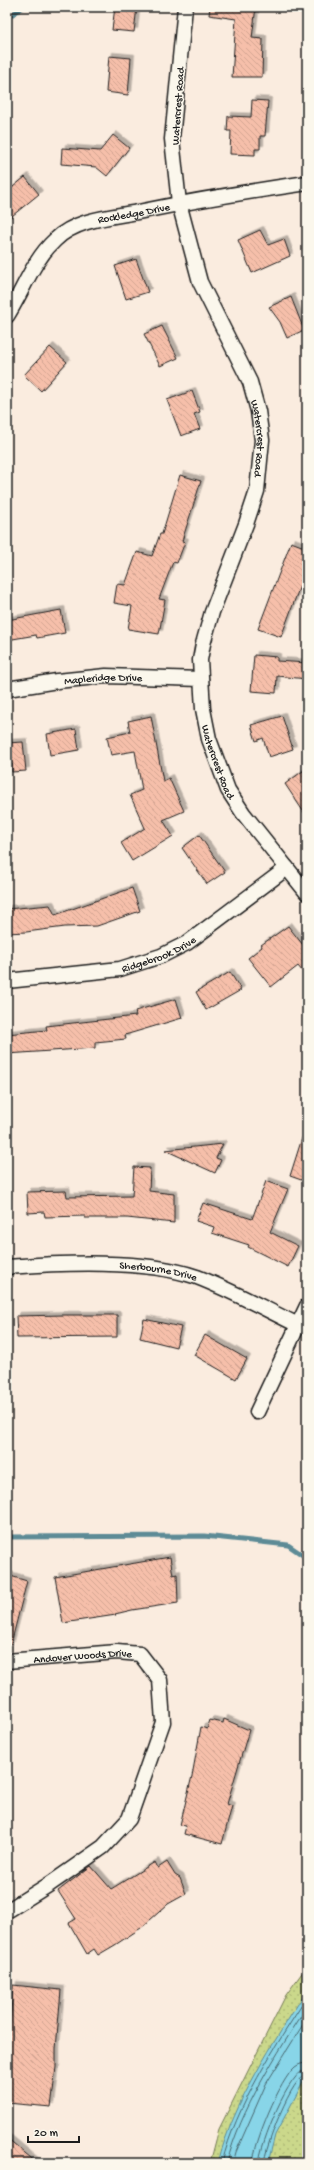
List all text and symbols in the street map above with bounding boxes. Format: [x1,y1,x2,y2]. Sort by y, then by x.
street label: Watercrest Road [170,65,188,145]
street label: Rockledge Drive [97,202,171,227]
street label: Watercrest Road [247,399,266,479]
street label: Mapleridge Drive [64,672,143,688]
street label: Watercrest Road [198,724,237,803]
street label: Ridgebrook Drive [120,934,199,976]
street label: Sherbourne Drive [119,1260,199,1285]
street label: Andover Woods Drive [33,1648,133,1667]
scale bar [28,2118,79,2144]
text: 20 m [34,2127,59,2141]

